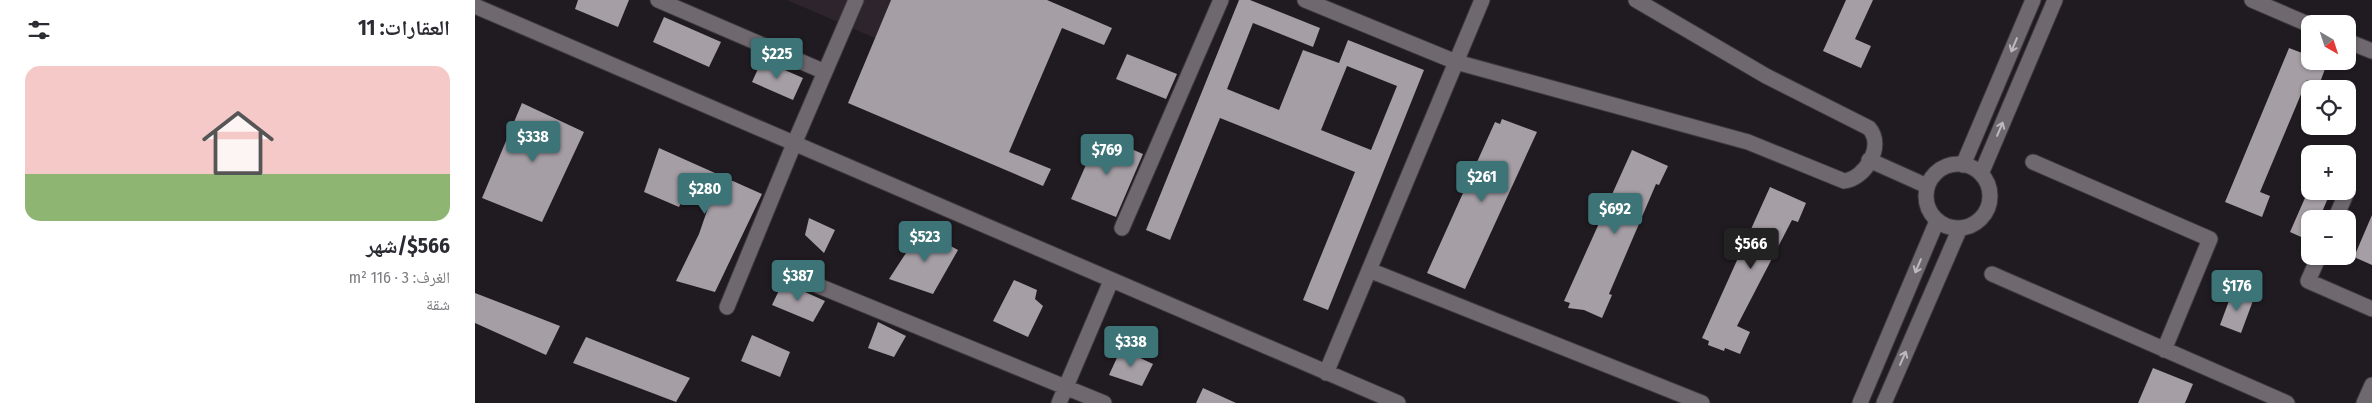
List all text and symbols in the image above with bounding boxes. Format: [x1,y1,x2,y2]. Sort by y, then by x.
text: العقارات: 11 [358,15,450,41]
north arrow [2301,15,2356,70]
map controls [2301,15,2356,265]
icon: filters [25,16,53,44]
one-way arrow [2009,37,2019,52]
pin: $225 [747,38,807,80]
text: $225 [762,44,792,63]
button: locate [2301,80,2356,135]
icon: home [193,98,283,188]
pin: $338 [503,120,563,163]
one-way arrow [1995,122,2005,137]
text: $338 [517,127,549,146]
pin: $769 [1077,134,1137,176]
text: $769 [1092,140,1122,159]
button: + [2301,145,2356,200]
pin: $261 [1452,160,1512,203]
text: $261 [1467,167,1497,186]
pin: $280 [675,172,735,215]
text: $280 [689,179,721,198]
pin: $692 [1585,192,1645,235]
text: $692 [1599,199,1631,218]
button: − [2301,210,2356,265]
pin: $523 [895,220,955,263]
text: $523 [910,227,940,246]
pin: $566 [1721,228,1781,270]
text: $566/شهر [366,233,450,259]
text: $566 [1735,234,1767,253]
one-way arrow [1913,258,1923,273]
pin: $387 [768,260,828,302]
text: $387 [783,266,813,285]
text: الغرف: 3 · 116 m² [349,268,450,287]
pin: $176 [2207,270,2267,312]
text: $176 [2222,276,2252,295]
text: شقة [426,295,450,314]
pin: $338 [1101,326,1161,368]
text: $338 [1115,332,1147,351]
one-way arrow [1899,351,1909,366]

